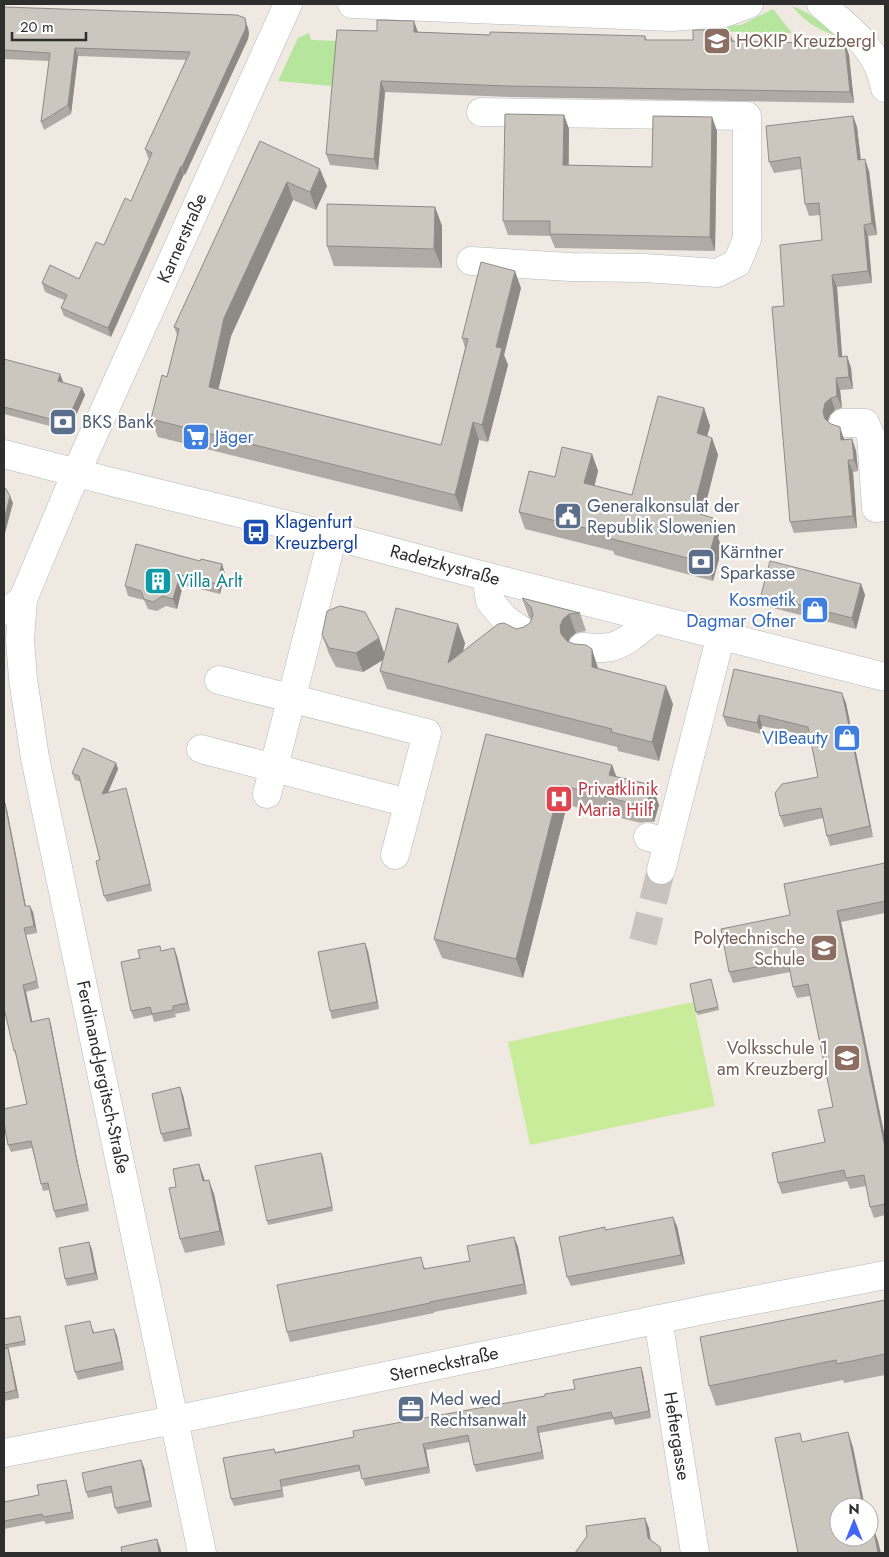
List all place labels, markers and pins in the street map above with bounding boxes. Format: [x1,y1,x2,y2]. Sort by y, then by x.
school or university icon: HOKIP Kreuzbergl [702,26,732,56]
place label: HOKIP Kreuzbergl [736,28,876,54]
bank icon: BKS Bank [48,407,78,437]
place label: BKS Bank [82,409,154,435]
supermarket icon: Jäger [181,422,211,452]
place label: Jäger [213,424,255,450]
place label: Generalkonsulat der Republik Slowenien [587,493,741,540]
public building icon: Generalkonsulat der Republik Slowenien [553,501,583,531]
place label: Klagenfurt Kreuzbergl [275,509,358,556]
bus stop icon: Klagenfurt Kreuzbergl [241,517,271,547]
place label: Kärntner Sparkasse [720,539,795,586]
bank icon: Kärntner Sparkasse [686,547,716,577]
building icon: Villa Arlt [143,566,173,596]
place label: Villa Arlt [177,568,243,594]
place label: Kosmetik Dagmar Ofner [686,587,797,634]
shop icon: Kosmetik Dagmar Ofner [800,595,830,625]
shop icon: VIBeauty [832,723,862,753]
place label: VIBeauty [762,725,828,751]
place label: Privatklinik Maria Hilf [578,776,658,823]
hospital icon: Privatklinik Maria Hilf [544,784,574,814]
place label: Polytechnische Schule [693,925,805,972]
school or university icon: Polytechnische Schule [809,933,839,963]
place label: Volksschule 1 am Kreuzbergl [717,1035,828,1082]
school or university icon: Volksschule 1 am Kreuzbergl [832,1043,862,1073]
place label: Med wed Rechtsanwalt [430,1386,527,1433]
office icon: Med wed Rechtsanwalt [396,1394,426,1424]

